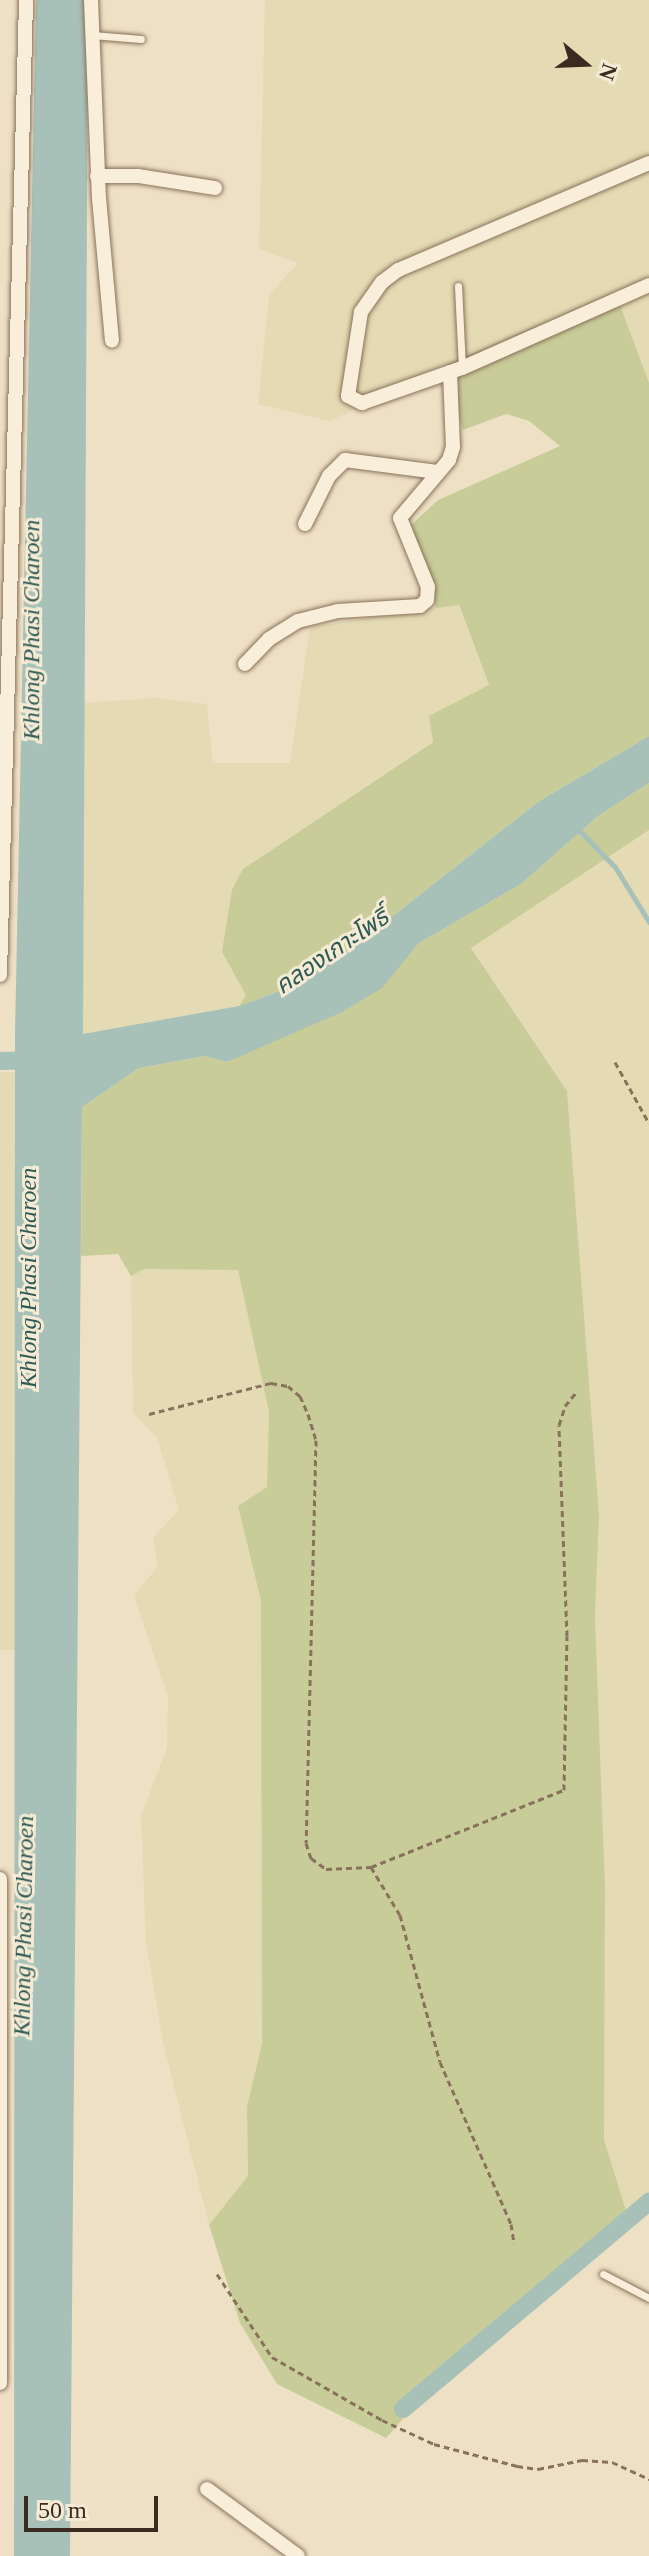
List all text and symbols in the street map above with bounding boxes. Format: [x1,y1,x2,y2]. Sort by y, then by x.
north arrow [545,24,625,104]
text: N [594,60,623,84]
water label: Khlong Phasi Charoen [18,520,46,740]
water label: คลองเกาะโพธิ์ [270,903,394,1001]
water label: Khlong Phasi Charoen [15,1168,43,1388]
water label: Khlong Phasi Charoen [8,1816,40,2036]
scale bar [28,2480,162,2530]
text: 50 m [38,2497,87,2523]

